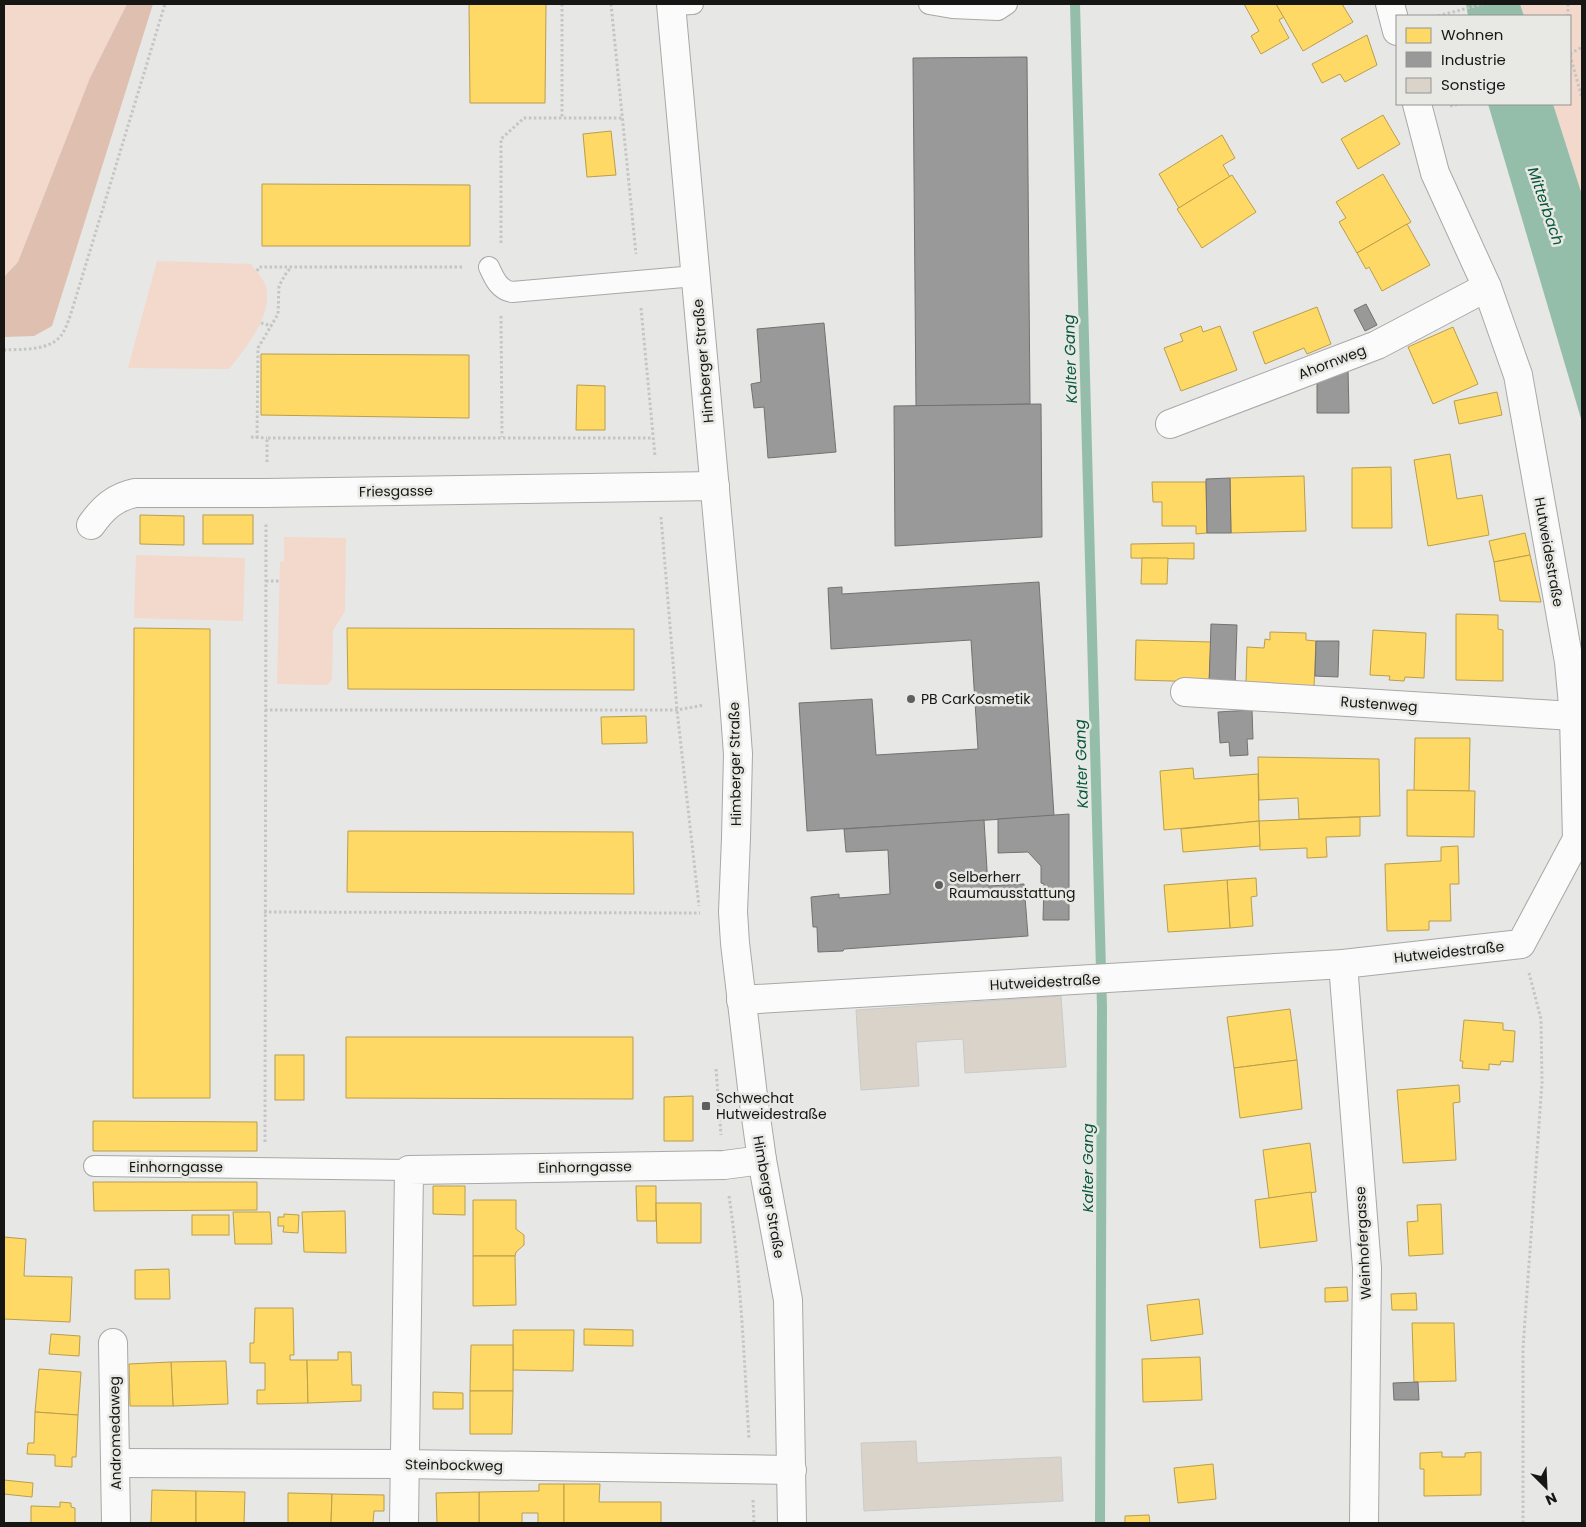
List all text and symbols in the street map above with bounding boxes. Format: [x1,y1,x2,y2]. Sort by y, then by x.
legend [1396,15,1571,105]
text: Wohnen [1441,24,1503,45]
text: Industrie [1441,49,1506,70]
text: Sonstige [1441,74,1505,95]
water label: Mitterbach [1523,164,1569,248]
street label: Himberger Straße [688,298,718,424]
water label: Kalter Gang [1058,314,1082,404]
street label: Ahornweg [1295,340,1369,384]
street label: Friesgasse [359,480,433,502]
street label: Hutweidestraße [1530,496,1569,609]
place label: PB CarKosmetik [921,689,1031,709]
street label: Rustenweg [1340,691,1418,717]
marker: PB CarKosmetik [905,693,917,705]
street label: Himberger Straße [724,701,746,826]
water label: Kalter Gang [1069,719,1093,809]
place label: Selberherr Raumausstattung [949,867,1076,903]
marker: Selberherr Raumausstattung [933,879,945,891]
street label: Hutweidestraße [1393,936,1505,968]
street label: Hutweidestraße [989,969,1101,995]
place label: Schwechat Hutweidestraße [716,1088,827,1124]
marker: Schwechat Hutweidestraße [700,1100,712,1112]
water label: Kalter Gang [1077,1123,1098,1213]
street label: Himberger Straße [748,1134,790,1260]
street label: Einhorngasse [538,1156,632,1178]
street label: Einhorngasse [129,1157,223,1177]
street label: Weinhofergasse [1350,1186,1376,1300]
street label: Andromedaweg [104,1376,126,1490]
street label: Steinbockweg [405,1454,503,1476]
north arrow [1521,1462,1571,1512]
text: N [1542,1488,1560,1510]

